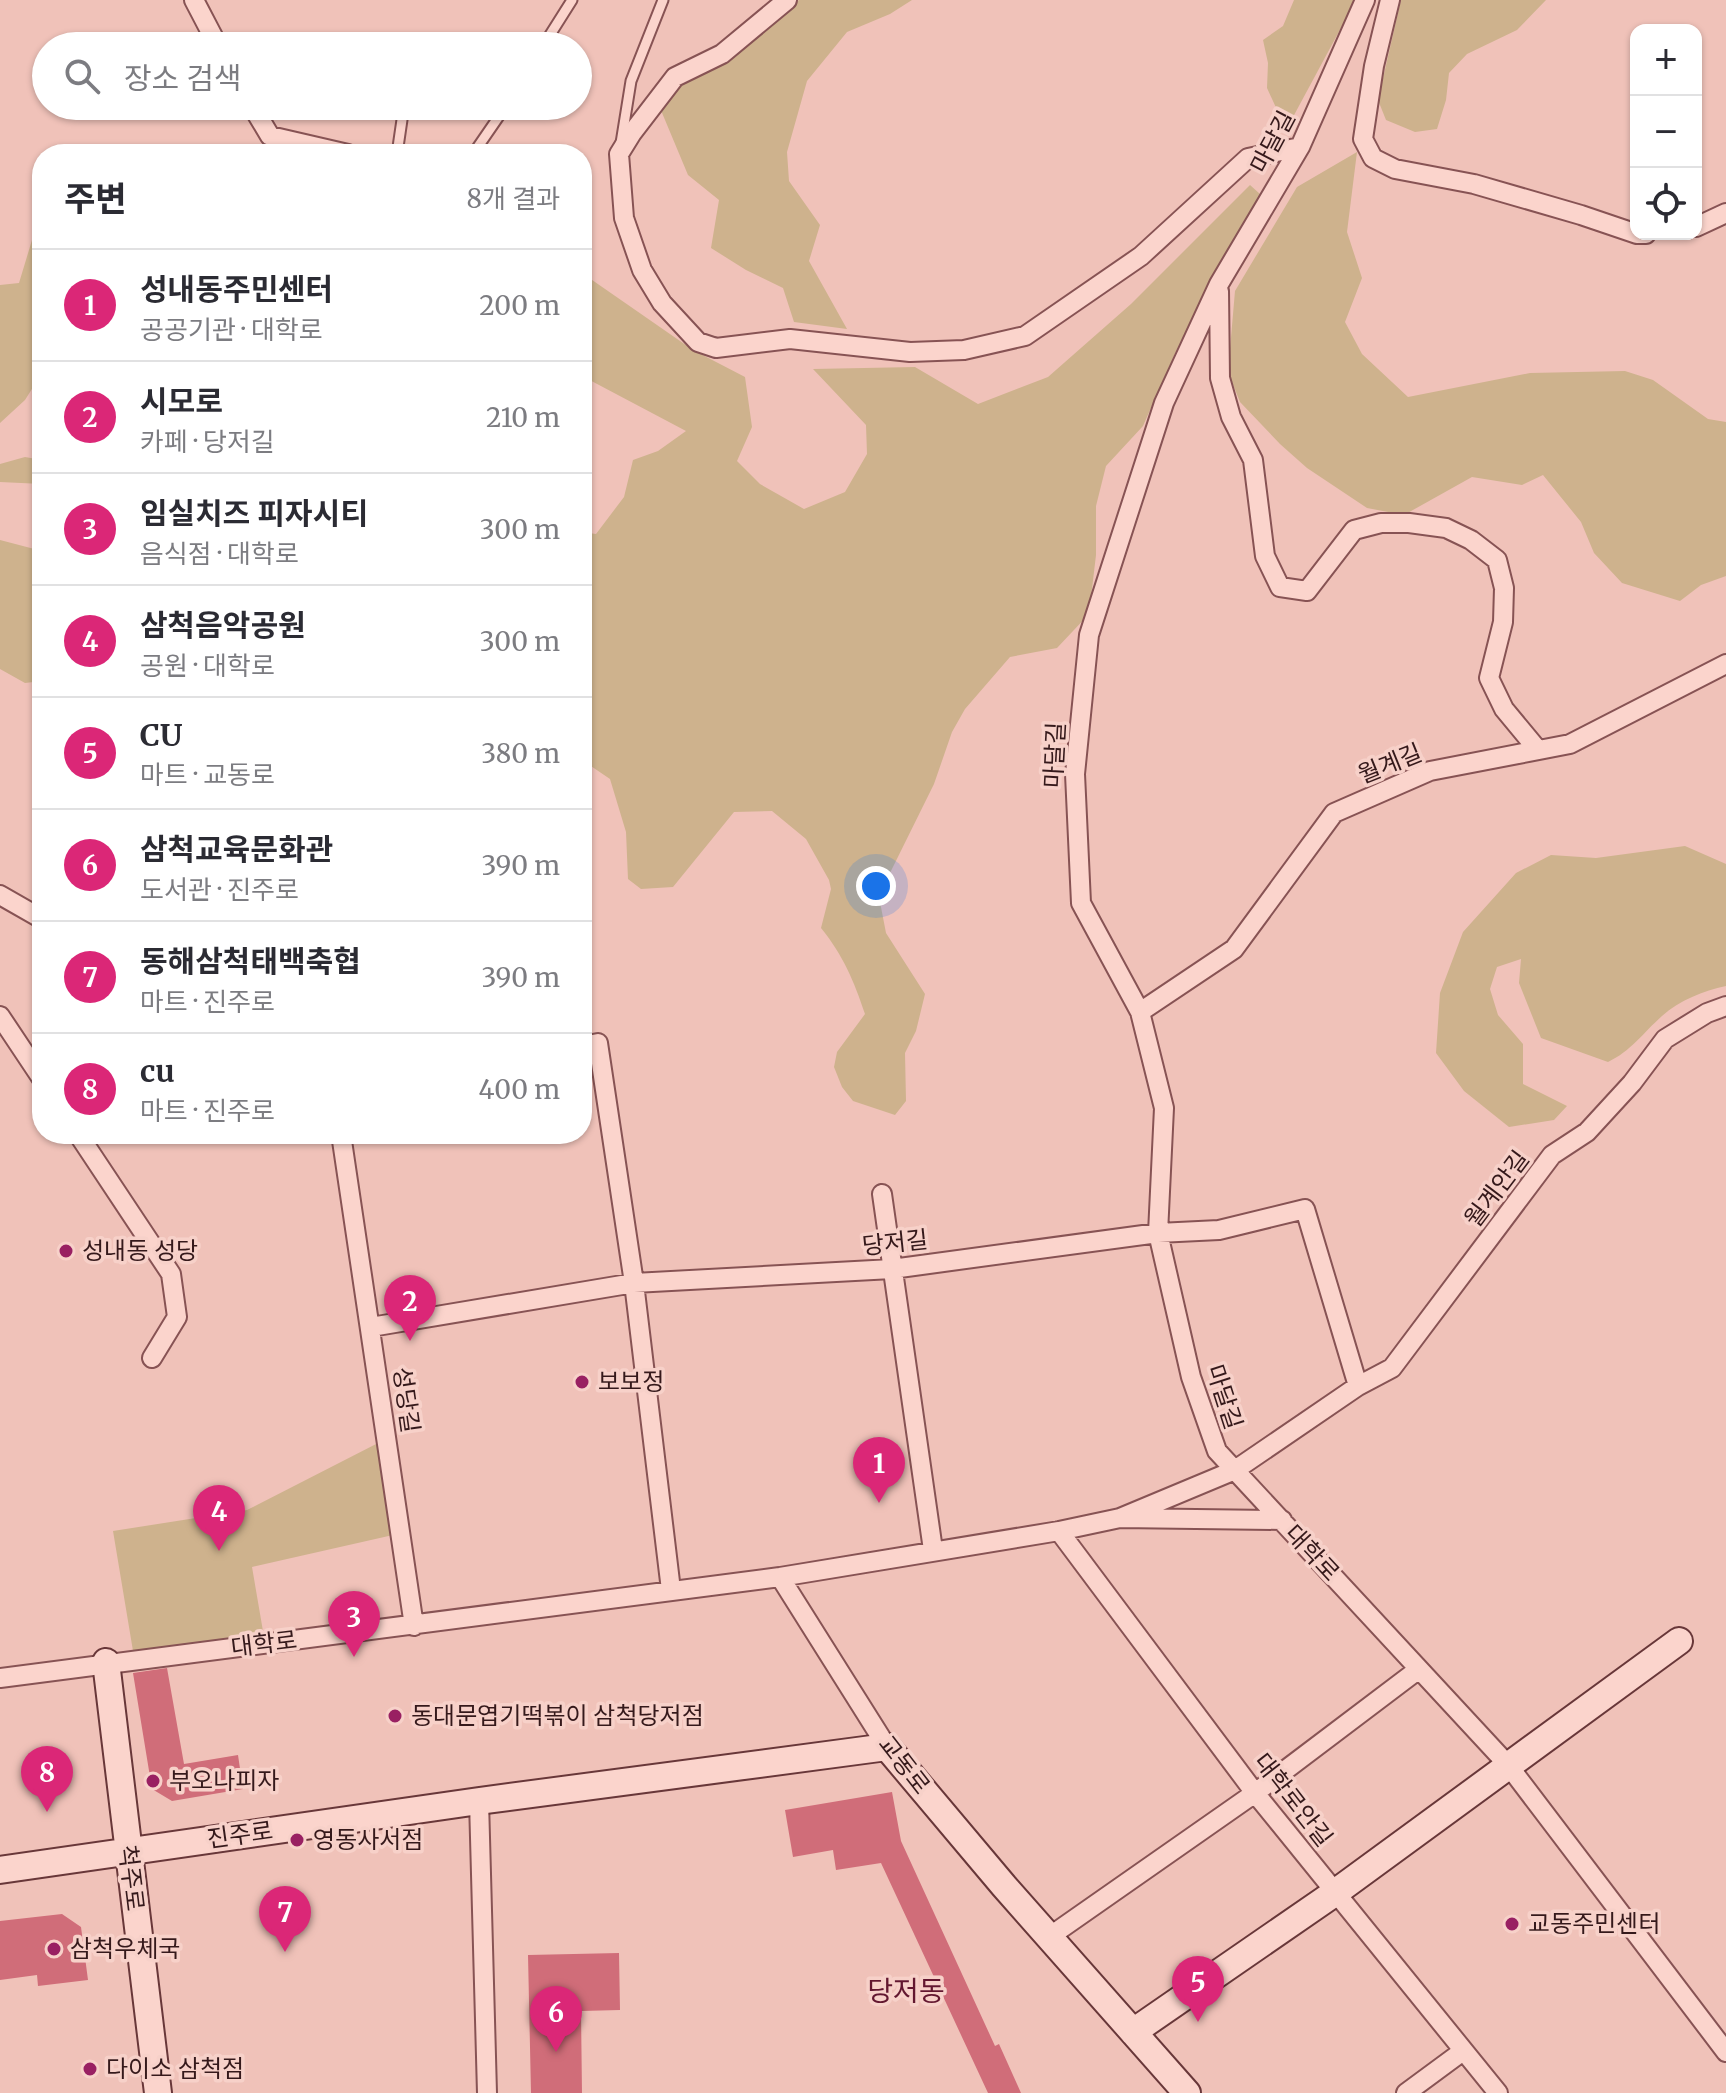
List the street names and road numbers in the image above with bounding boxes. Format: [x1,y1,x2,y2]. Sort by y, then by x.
street label: 마달길 [1243,105,1302,178]
street label: 마달길 [1037,721,1072,789]
street label: 월계길 [1353,737,1426,790]
street label: 월계안길 [1458,1144,1536,1233]
street label: 당저길 [860,1224,930,1261]
street label: 마달길 [1199,1361,1249,1433]
street label: 성당길 [387,1365,426,1435]
street label: 대학로 [1278,1518,1346,1587]
street label: 대학로 [229,1624,299,1663]
street label: 교동로 [872,1729,937,1800]
street label: 대학로안길 [1247,1747,1340,1853]
street label: 진주로 [205,1815,275,1854]
street label: 척주로 [112,1843,151,1913]

